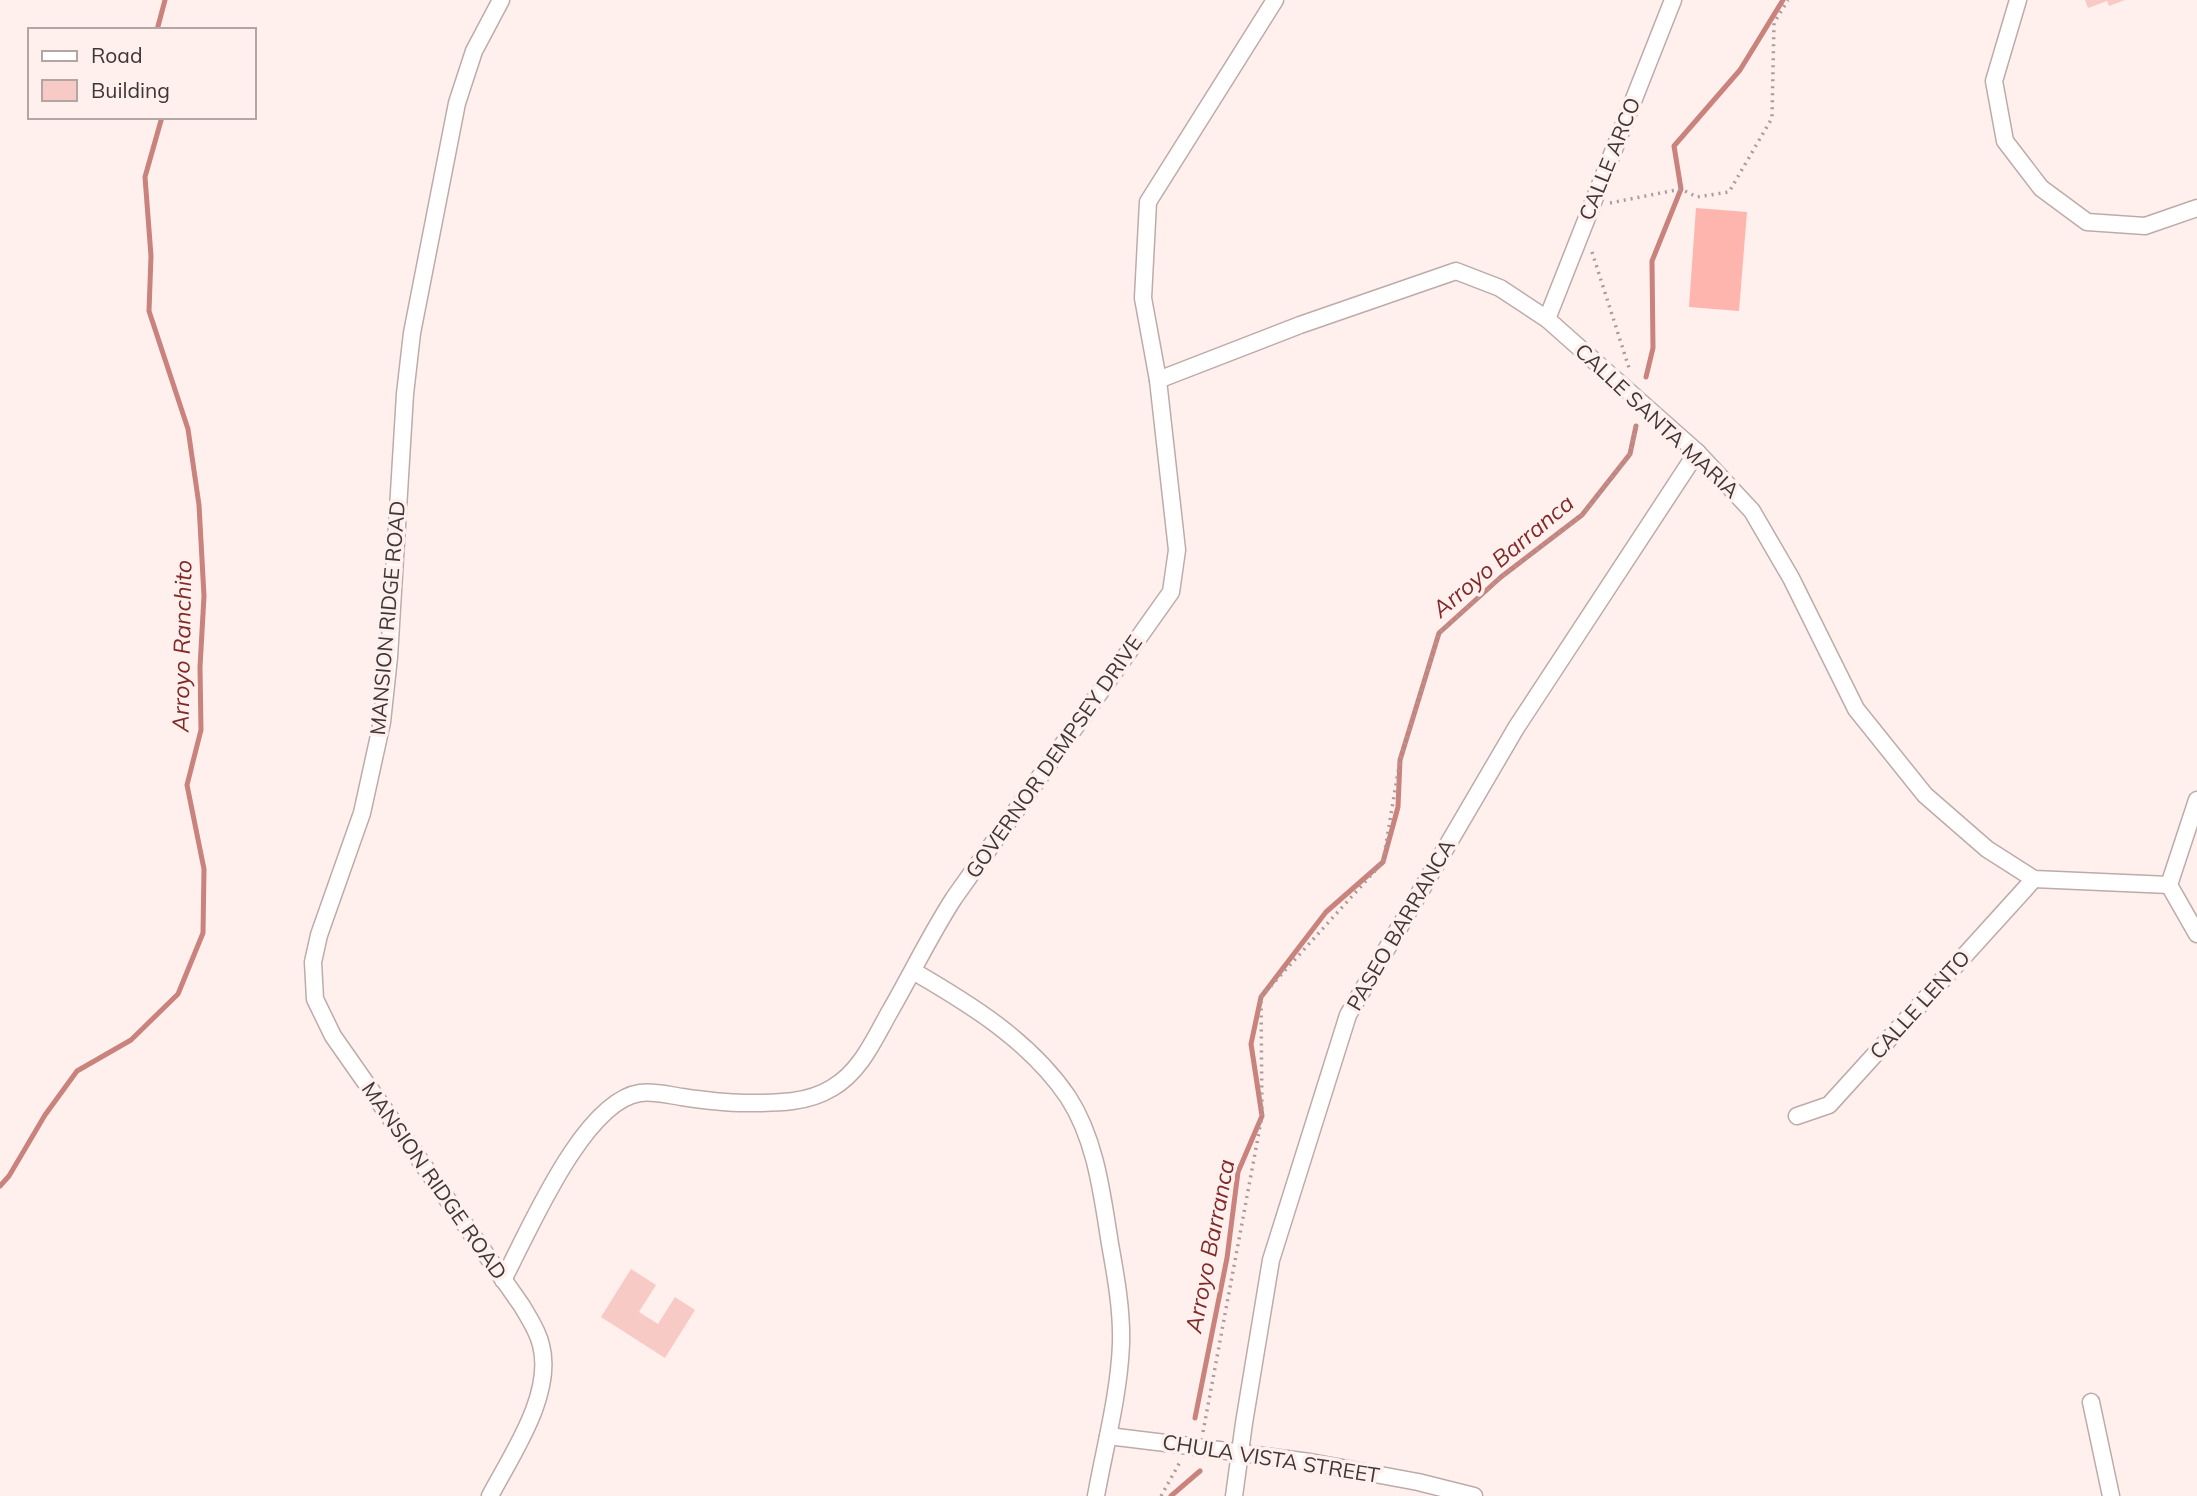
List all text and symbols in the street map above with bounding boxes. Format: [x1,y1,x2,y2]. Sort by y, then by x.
legend [28,28,256,119]
text: Road [91,42,142,68]
text: Building [91,77,170,103]
street label: CALLE ARCO [1573,93,1646,224]
street label: CALLE SANTA MARIA [1570,337,1746,504]
water label: Arroyo Barranca [1425,488,1580,624]
street label: MANSION RIDGE ROAD [364,500,410,736]
water label: Arroyo Ranchito [165,560,198,733]
street label: GOVERNOR DEMPSEY DRIVE [959,630,1147,883]
street label: PASEO BARRANCA [1341,834,1460,1015]
street label: CALLE LENTO [1864,945,1975,1064]
street label: MANSION RIDGE ROAD [357,1077,513,1284]
water label: Arroyo Barranca [1178,1157,1241,1336]
street label: CHULA VISTA STREET [1161,1428,1382,1488]

